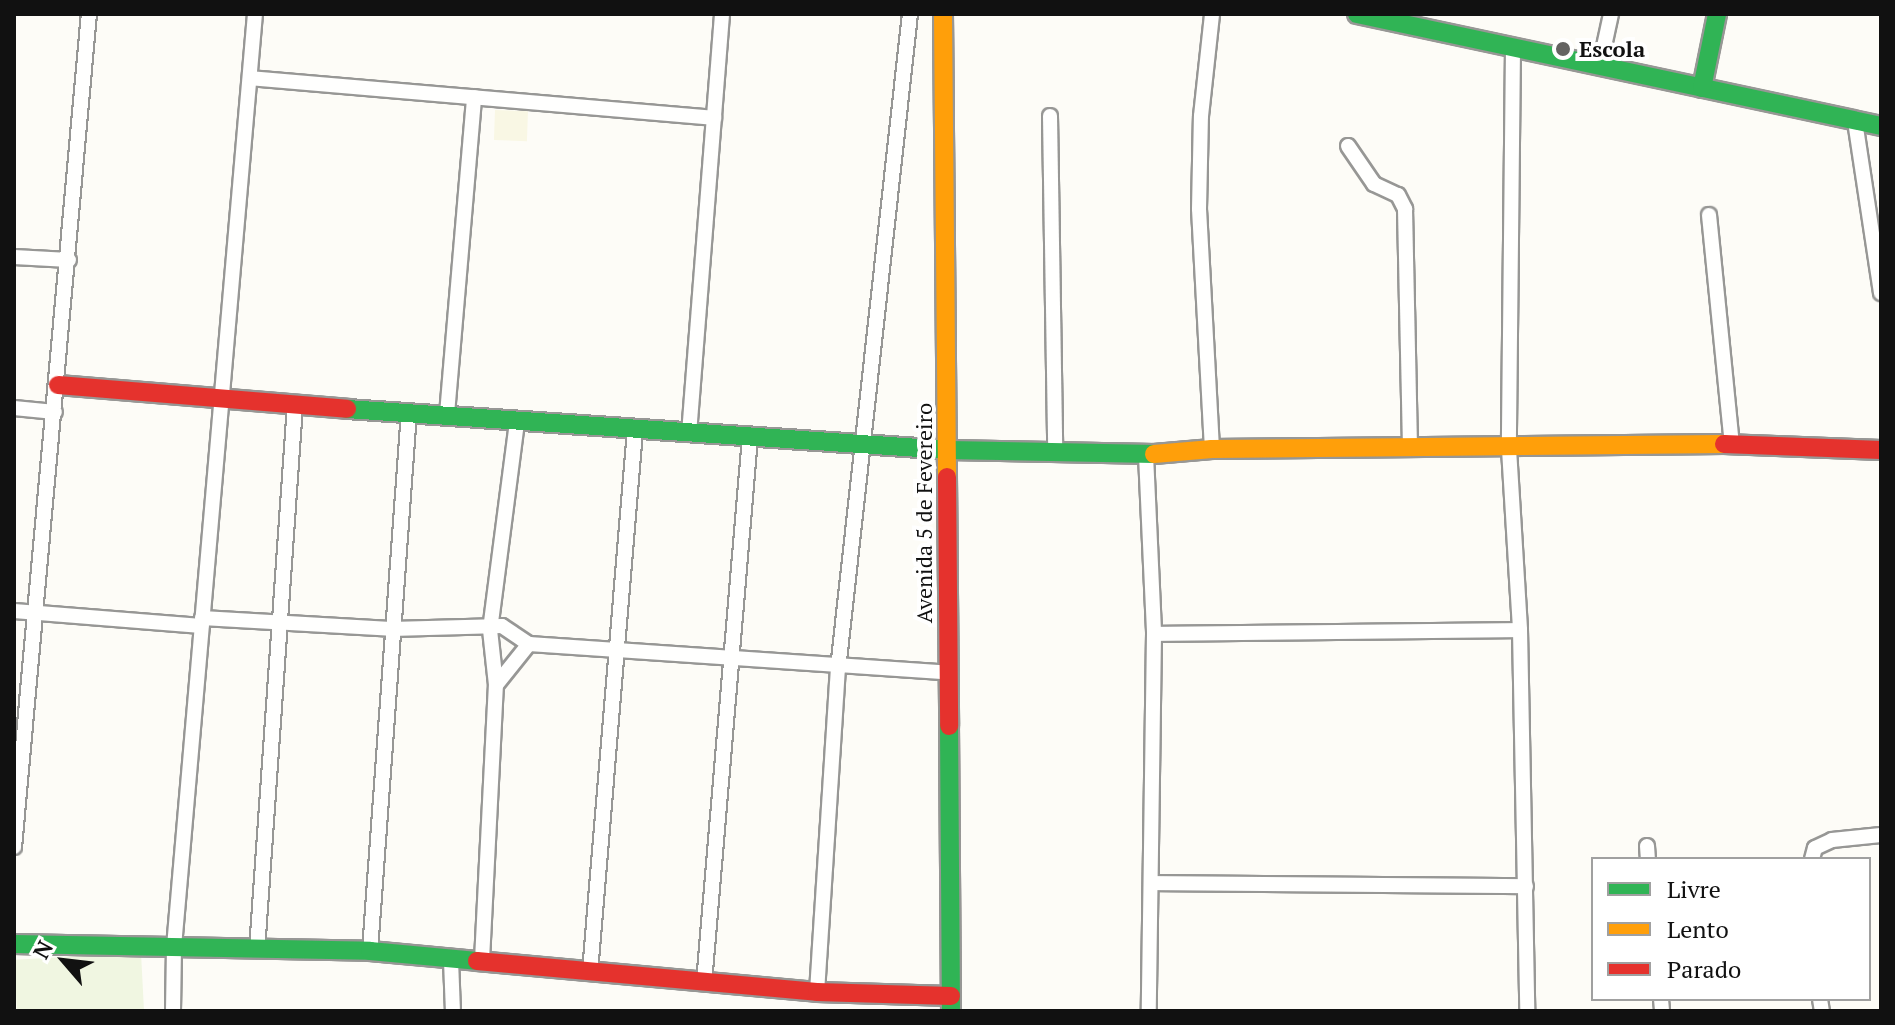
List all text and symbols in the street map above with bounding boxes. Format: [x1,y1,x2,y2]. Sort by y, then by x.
place label: Escola [1579,36,1645,62]
marker: Escola [1554,40,1572,58]
street label: Avenida 5 de Fevereiro [911,403,937,623]
legend [1591,857,1871,1001]
text: Livre [1667,873,1721,905]
text: Lento [1667,913,1729,945]
north arrow [24,921,104,1001]
text: N [26,935,59,964]
text: Parado [1667,953,1741,985]

